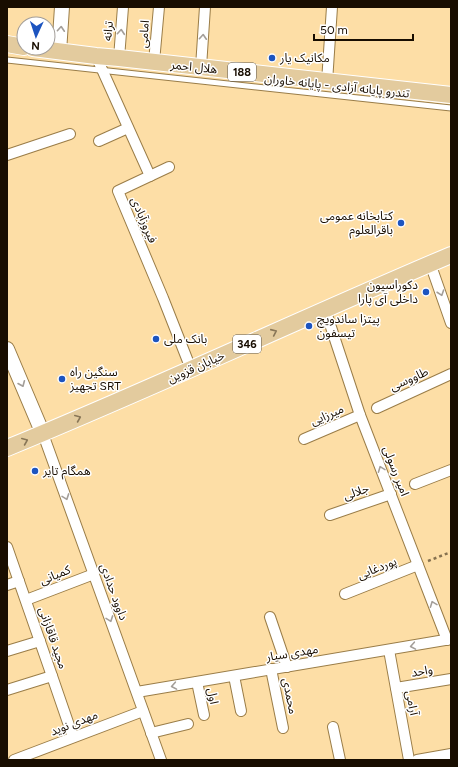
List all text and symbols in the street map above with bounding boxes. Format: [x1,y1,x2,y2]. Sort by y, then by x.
north arrow [16,16,56,56]
scale bar [314,16,413,42]
street label: ترانه [100,20,116,42]
street label: امامی [136,20,152,48]
text: 50 m [320,23,348,37]
one-way arrow [56,26,65,32]
one-way arrow [117,29,126,35]
one-way arrow [199,34,208,40]
text: N [31,39,40,52]
place label: مکانیک یار [279,51,330,65]
marker: مکانیک یار [267,53,277,63]
street label: هلال احمر [169,57,218,76]
road number: 188 [228,63,256,81]
street label: تندرو پایانه آزادی - پایانه خاوران [264,71,411,102]
street label: فیروزآبادی [128,195,160,245]
place label: کتابخانه عمومی باقرالعلوم [320,209,394,239]
marker: کتابخانه عمومی باقرالعلوم [396,218,406,228]
place label: دکوراسیون داخلی آی پارا [358,278,418,307]
marker: دکوراسیون داخلی آی پارا [421,287,431,297]
one-way arrow [436,290,444,297]
place label: پیتزا ساندویچ تیسفون [317,312,380,340]
marker: پیتزا ساندویچ تیسفون [304,321,314,331]
one-way arrow [270,329,278,337]
place label: بانک ملی [164,332,207,346]
marker: بانک ملی [151,334,161,344]
road number: 346 [233,335,261,353]
street label: خیابان قزوین [165,348,227,386]
street label: طاووسی [388,364,430,394]
place label: سنگین راه تجهیز SRT [69,365,121,393]
marker: سنگین راه تجهیز SRT [57,374,67,384]
one-way arrow [17,380,25,388]
street label: میرزایی [308,402,346,428]
one-way arrow [74,415,82,423]
one-way arrow [20,438,28,446]
street label: امیر رسولی [380,444,412,498]
place label: همگام تایر [42,464,91,480]
marker: همگام تایر [30,466,40,476]
one-way arrow [378,466,386,473]
street label: جلالی [341,481,371,503]
one-way arrow [61,493,69,500]
street label: پوردغایی [355,554,399,583]
street label: کمیانی [38,562,73,588]
street label: داوود حدادی [97,562,131,622]
one-way arrow [430,600,438,607]
street label: مجید قاقازانی [36,605,70,671]
one-way arrow [105,615,114,622]
one-way arrow [409,641,416,650]
street label: مهدی سیار [264,642,319,664]
street label: واحد [410,662,434,680]
street label: محمدی [280,677,300,715]
one-way arrow [171,681,177,690]
street label: اول [205,687,221,706]
street label: آرامی [403,689,421,717]
street label: مهدی نوید [48,708,100,738]

